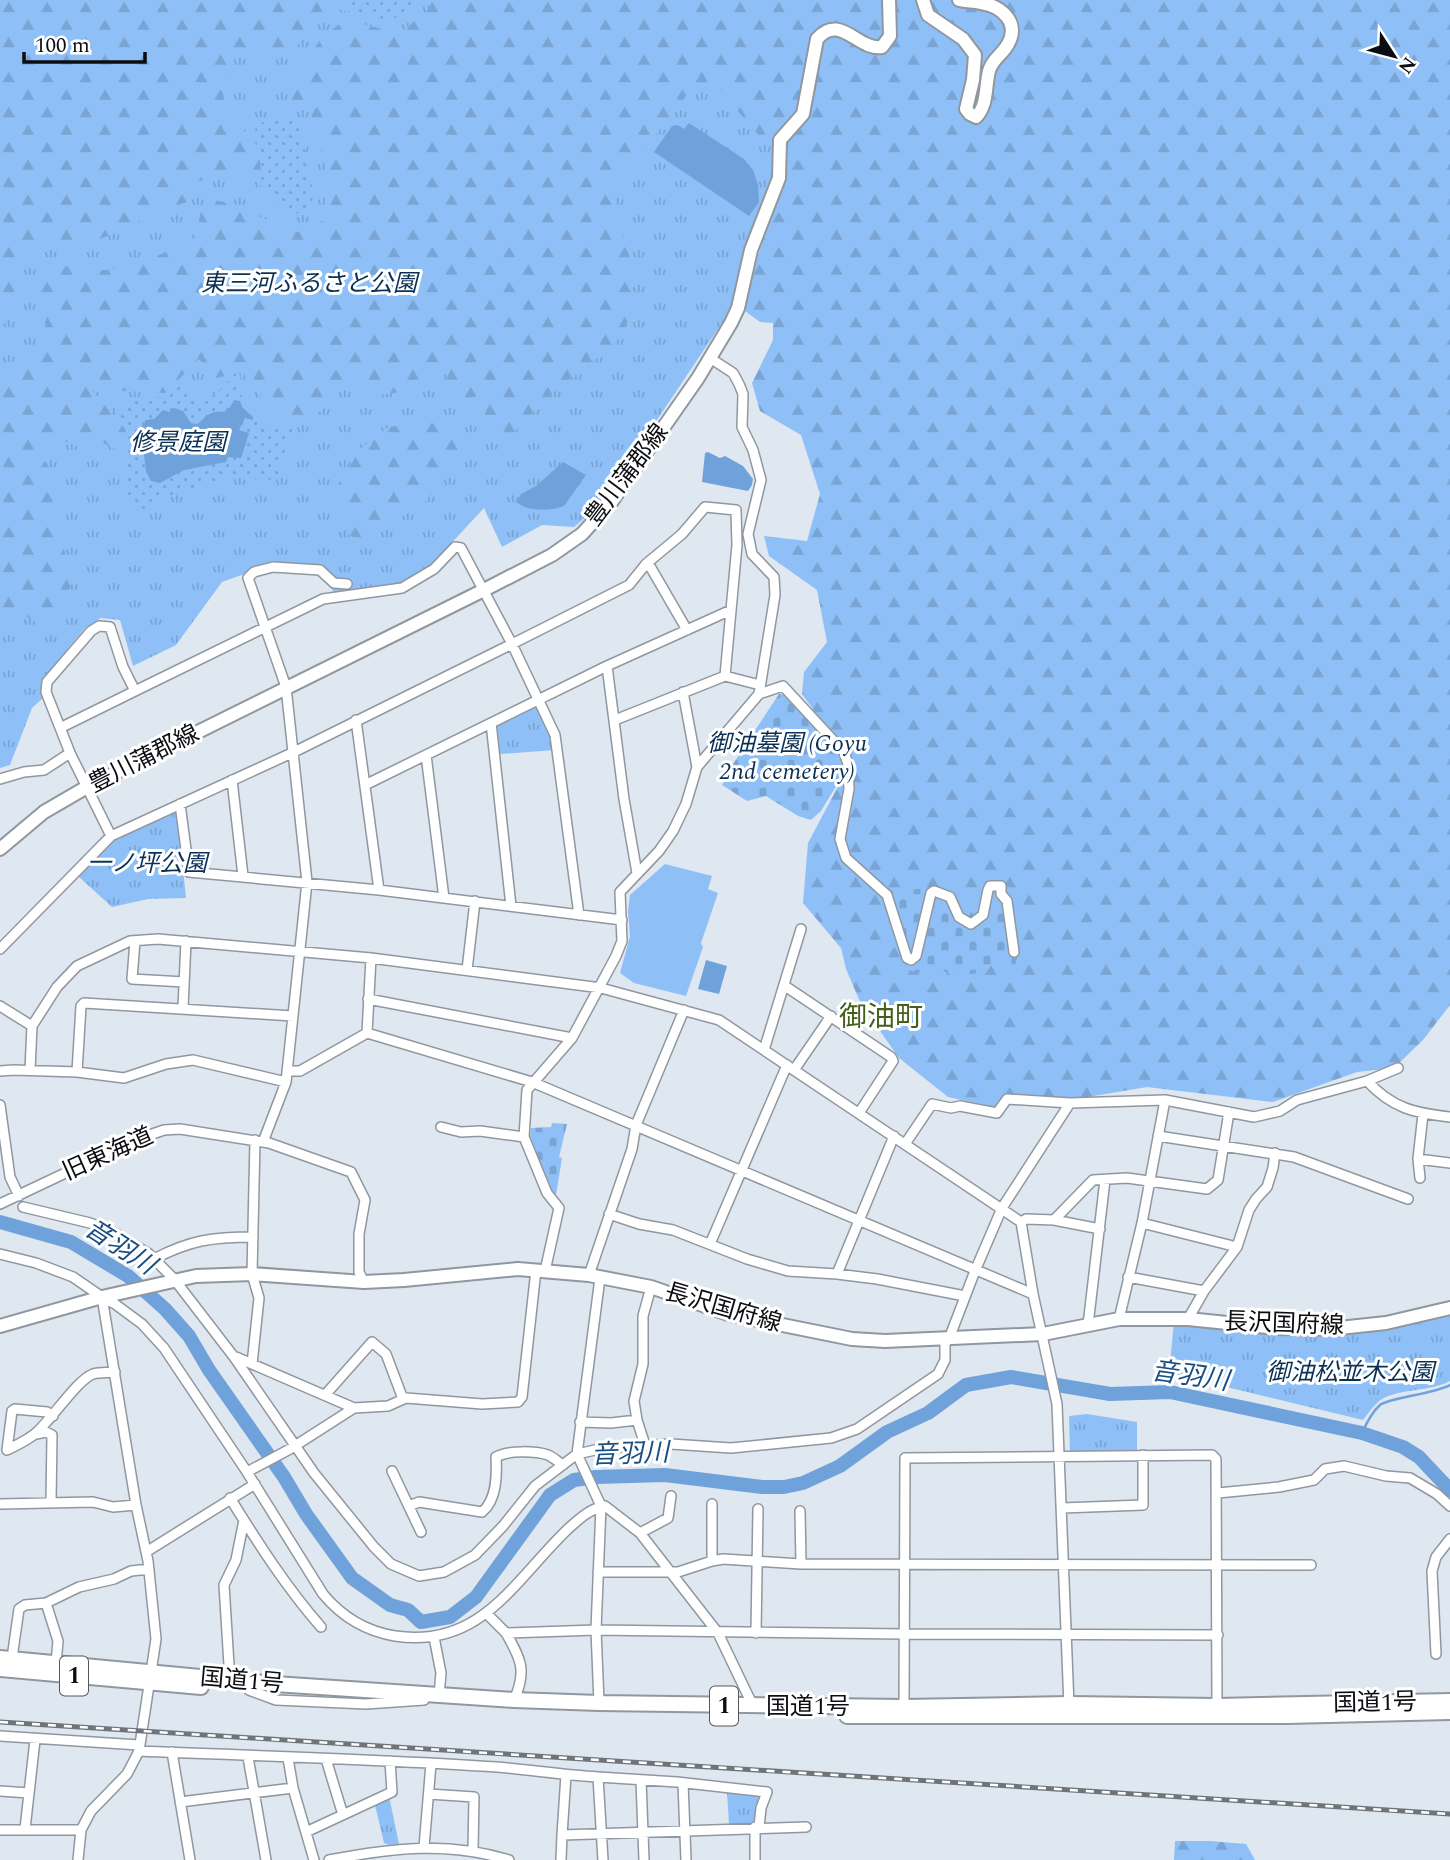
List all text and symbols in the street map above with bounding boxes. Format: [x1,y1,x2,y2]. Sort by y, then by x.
scale bar [24,21,145,65]
north arrow [1359,21,1429,91]
text: 100 m [35,30,90,62]
text: N [1390,50,1423,80]
park label: 東三河ふるさと公園 [201,266,420,302]
street label: 豊川蒲郡線 [577,416,677,534]
park label: 修景庭園 [130,425,229,461]
street label: 豊川蒲郡線 [82,716,206,802]
park label: 御油墓園 (Goyu 2nd cemetery) [707,726,868,790]
park label: 一ノ坪公園 [87,846,210,882]
district label: 御油町 [839,996,923,1039]
street label: 旧東海道 [57,1118,159,1190]
water label: 音羽川 [76,1209,166,1287]
street label: 長沢国府線 [660,1274,786,1342]
street label: 長沢国府線 [1223,1304,1345,1344]
water label: 音羽川 [1149,1351,1234,1402]
park label: 御油松並木公園 [1266,1355,1437,1391]
water label: 音羽川 [590,1433,673,1475]
road number: 1 [60,1656,88,1695]
street label: 国道1号 [199,1659,285,1703]
street label: 国道1号 [1333,1684,1417,1722]
road number: 1 [710,1686,738,1726]
street label: 国道1号 [766,1689,850,1725]

